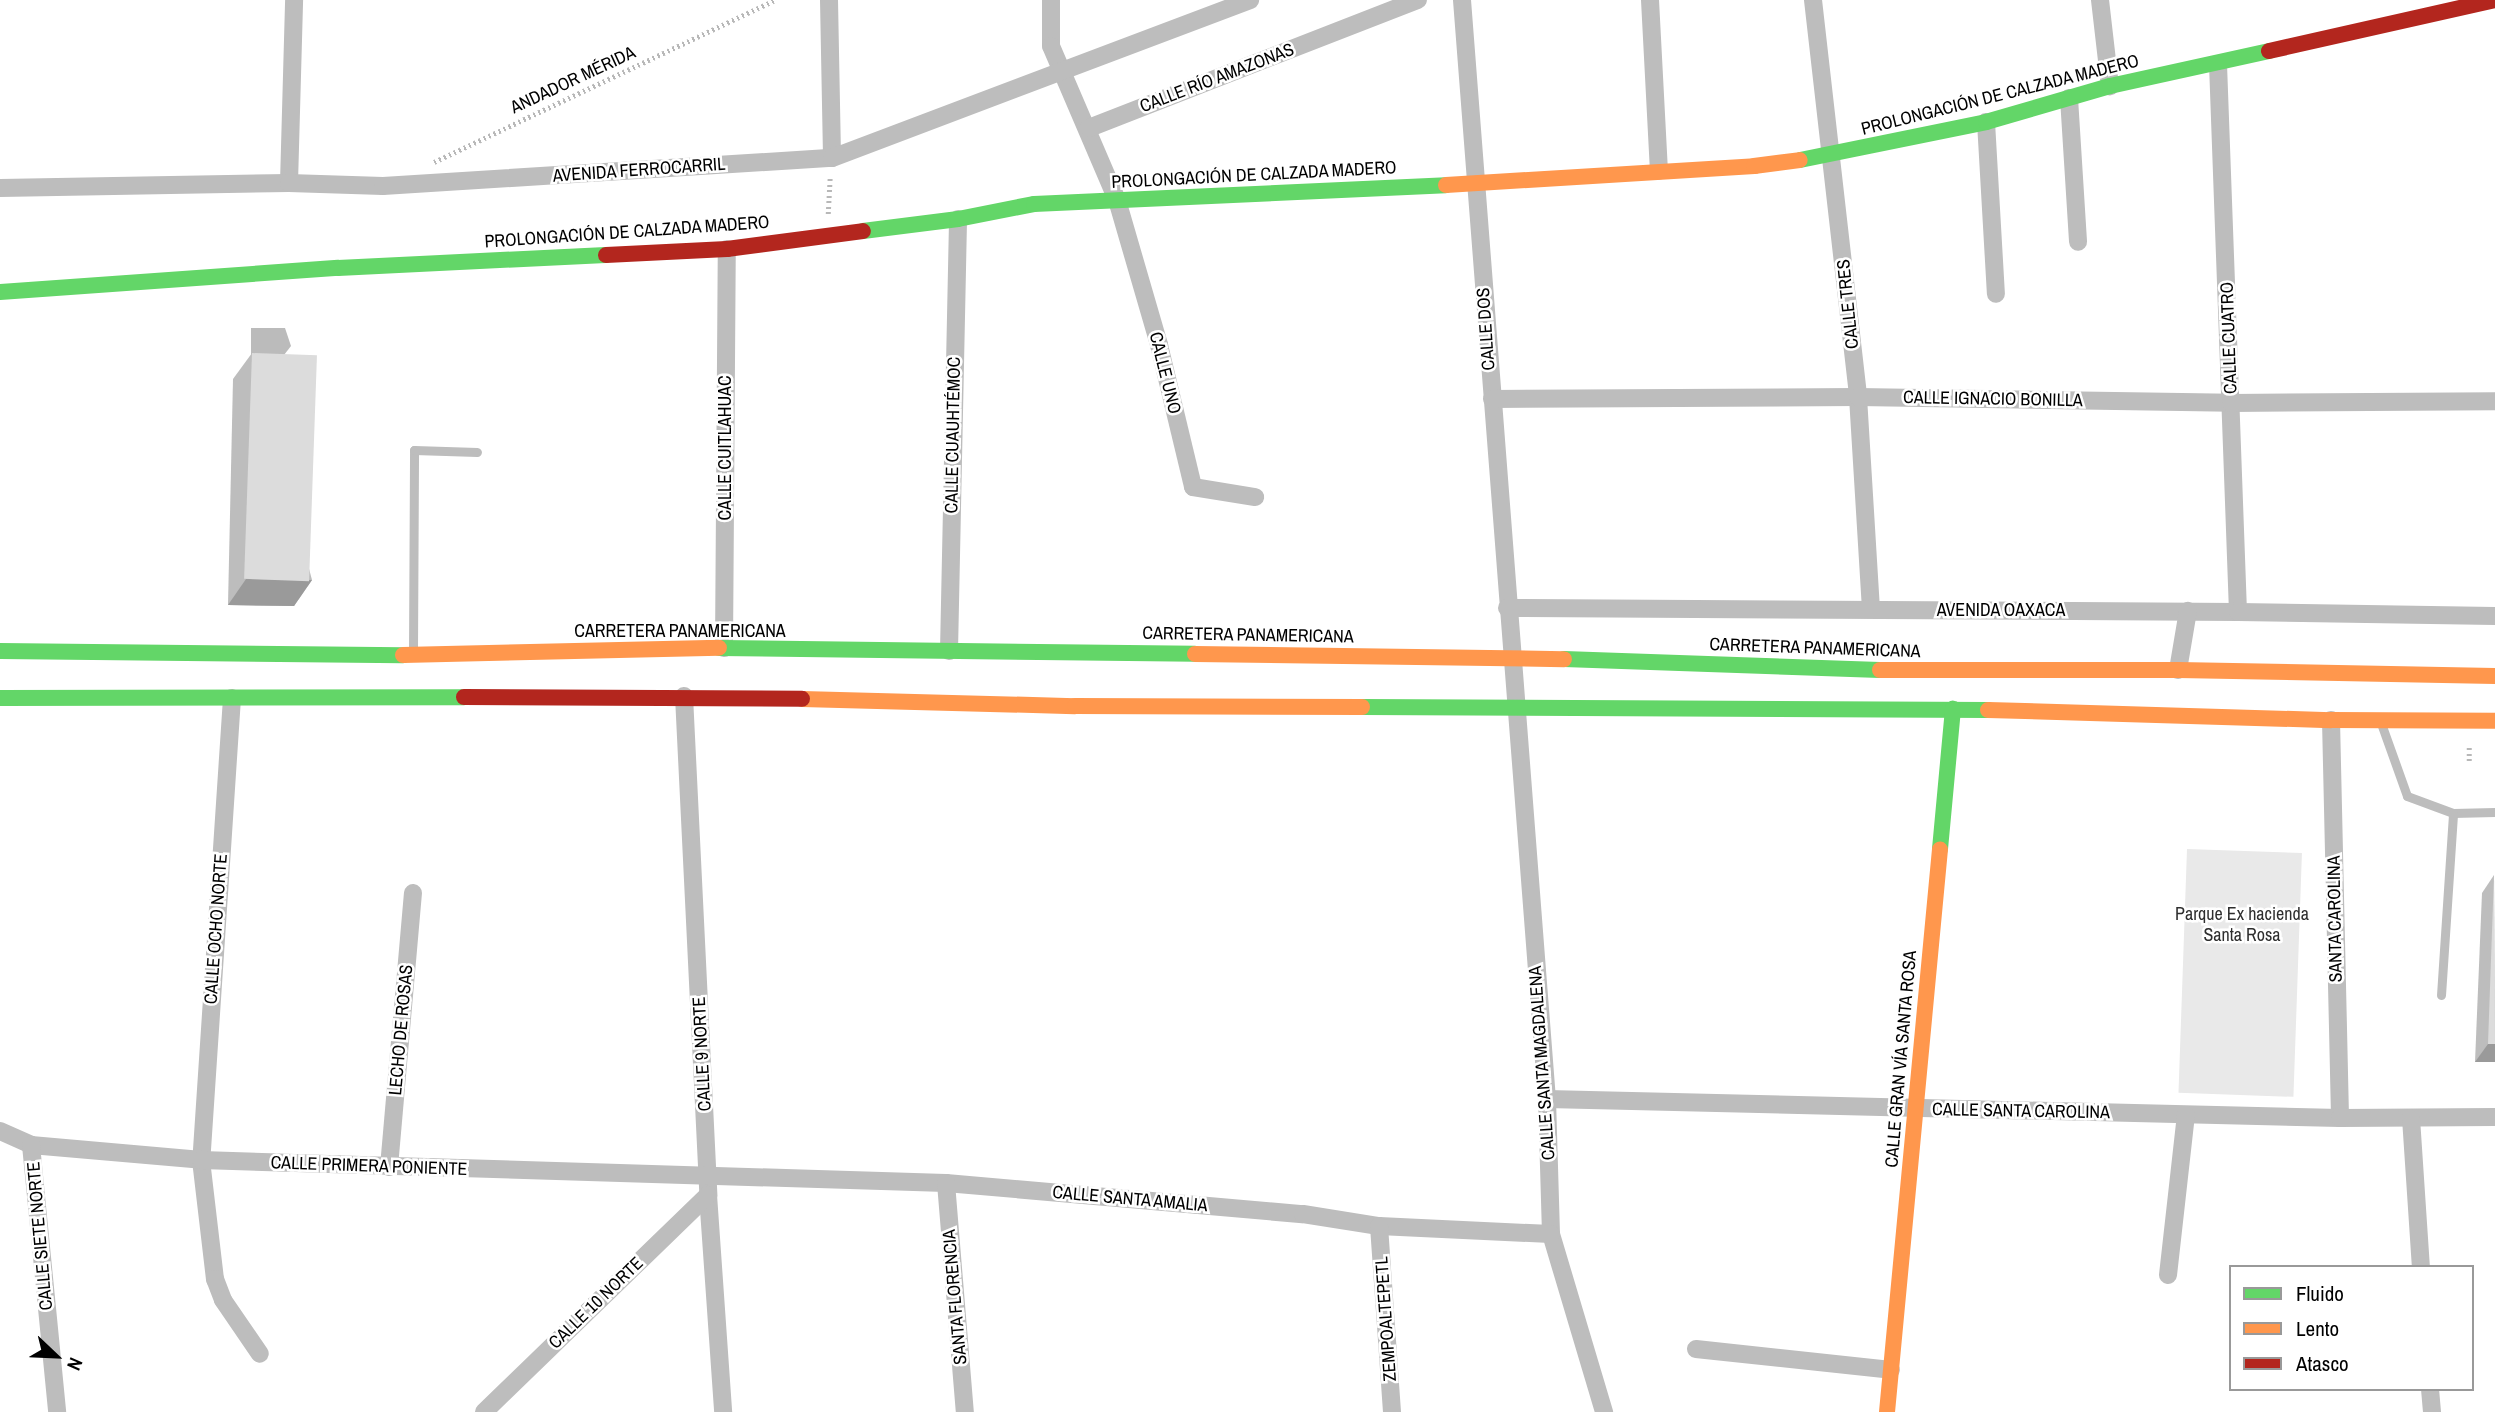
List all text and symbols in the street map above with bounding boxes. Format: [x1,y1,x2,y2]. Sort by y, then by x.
street label: CALLE RÍO AMAZONAS [1137,39,1297,117]
street label: ANDADOR MÉRIDA [507,42,639,118]
street label: PROLONGACIÓN DE CALZADA MADERO [1859,50,2141,140]
street label: AVENIDA FERROCARRIL [552,153,726,187]
street label: PROLONGACIÓN DE CALZADA MADERO [1111,157,1397,193]
street label: PROLONGACIÓN DE CALZADA MADERO [483,211,771,253]
street label: CALLE TRES [1833,258,1863,350]
street label: CALLE CUATRO [2216,282,2242,394]
street label: CALLE DOS [1472,287,1500,371]
street label: CALLE UNO [1144,330,1186,416]
street label: CALLE CUAUHTÉMOC [941,357,965,513]
street label: CALLE CUITLAHUAC [714,375,736,521]
street label: CALLE IGNACIO BONILLA [1903,387,2083,411]
street label: AVENIDA OAXACA [1936,599,2066,621]
street label: CARRETERA PANAMERICANA [574,620,786,642]
street label: CARRETERA PANAMERICANA [1142,622,1354,648]
street label: CARRETERA PANAMERICANA [1709,634,1921,662]
street label: CALLE OCHO NORTE [200,853,232,1005]
street label: SANTA CAROLINA [2323,855,2347,983]
park label: Parque Ex hacienda Santa Rosa [2175,904,2309,946]
street label: CALLE GRAN VÍA SANTA ROSA [1881,949,1921,1169]
street label: LECHO DE ROSAS [385,964,417,1096]
street label: CALLE SANTA MAGDALENA [1524,965,1560,1161]
street label: CALLE 9 NORTE [688,996,716,1112]
street label: CALLE SANTA CAROLINA [1932,1099,2110,1123]
street label: CALLE PRIMERA PONIENTE [270,1152,468,1180]
street label: CALLE SIETE NORTE [23,1161,57,1311]
street label: CALLE SANTA AMALIA [1051,1181,1209,1217]
street label: SANTA FLORENCIA [938,1228,972,1366]
street label: CALLE 10 NORTE [544,1253,648,1353]
street label: ZEMPOALTEPETL [1371,1256,1401,1382]
legend [2229,1265,2474,1391]
text: Fluido [2296,1279,2344,1308]
text: Lento [2296,1314,2339,1343]
north arrow [21,1321,91,1391]
text: Atasco [2296,1349,2349,1378]
text: N [61,1354,89,1374]

